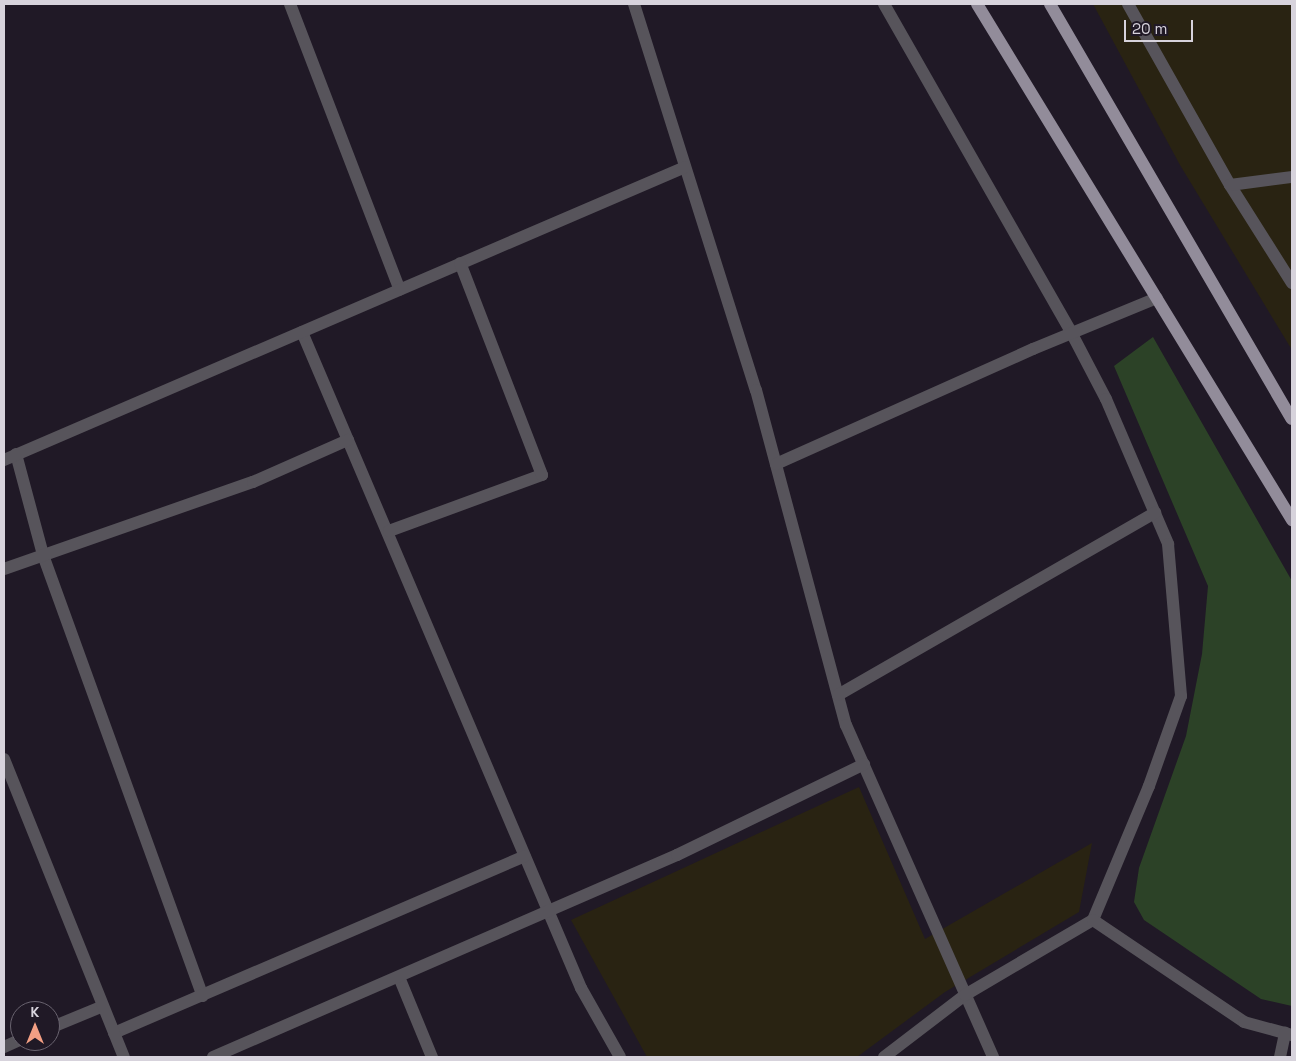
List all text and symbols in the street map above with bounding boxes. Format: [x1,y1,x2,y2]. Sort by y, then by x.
scale bar [1126,10,1195,42]
text: 20 m [1132,19,1167,38]
north arrow [10,1001,60,1051]
text: K [31,1003,39,1021]

